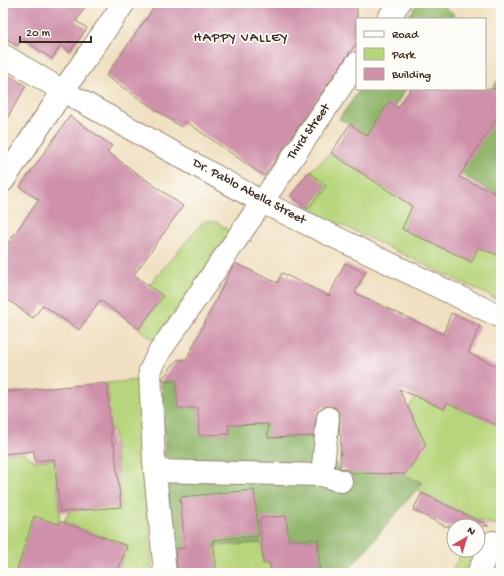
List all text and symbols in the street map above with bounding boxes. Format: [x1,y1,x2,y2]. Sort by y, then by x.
scale bar [20,18,91,44]
legend [356,18,486,90]
text: 20 m [26,27,51,41]
text: Road [392,29,419,43]
district label: HAPPY VALLEY [193,30,289,47]
text: Park [391,49,417,63]
text: Building [391,69,431,83]
street label: Third Street [284,100,335,164]
street label: Dr. Pablo Abella Street [189,155,310,229]
north arrow [446,518,486,558]
text: N [464,525,477,539]

